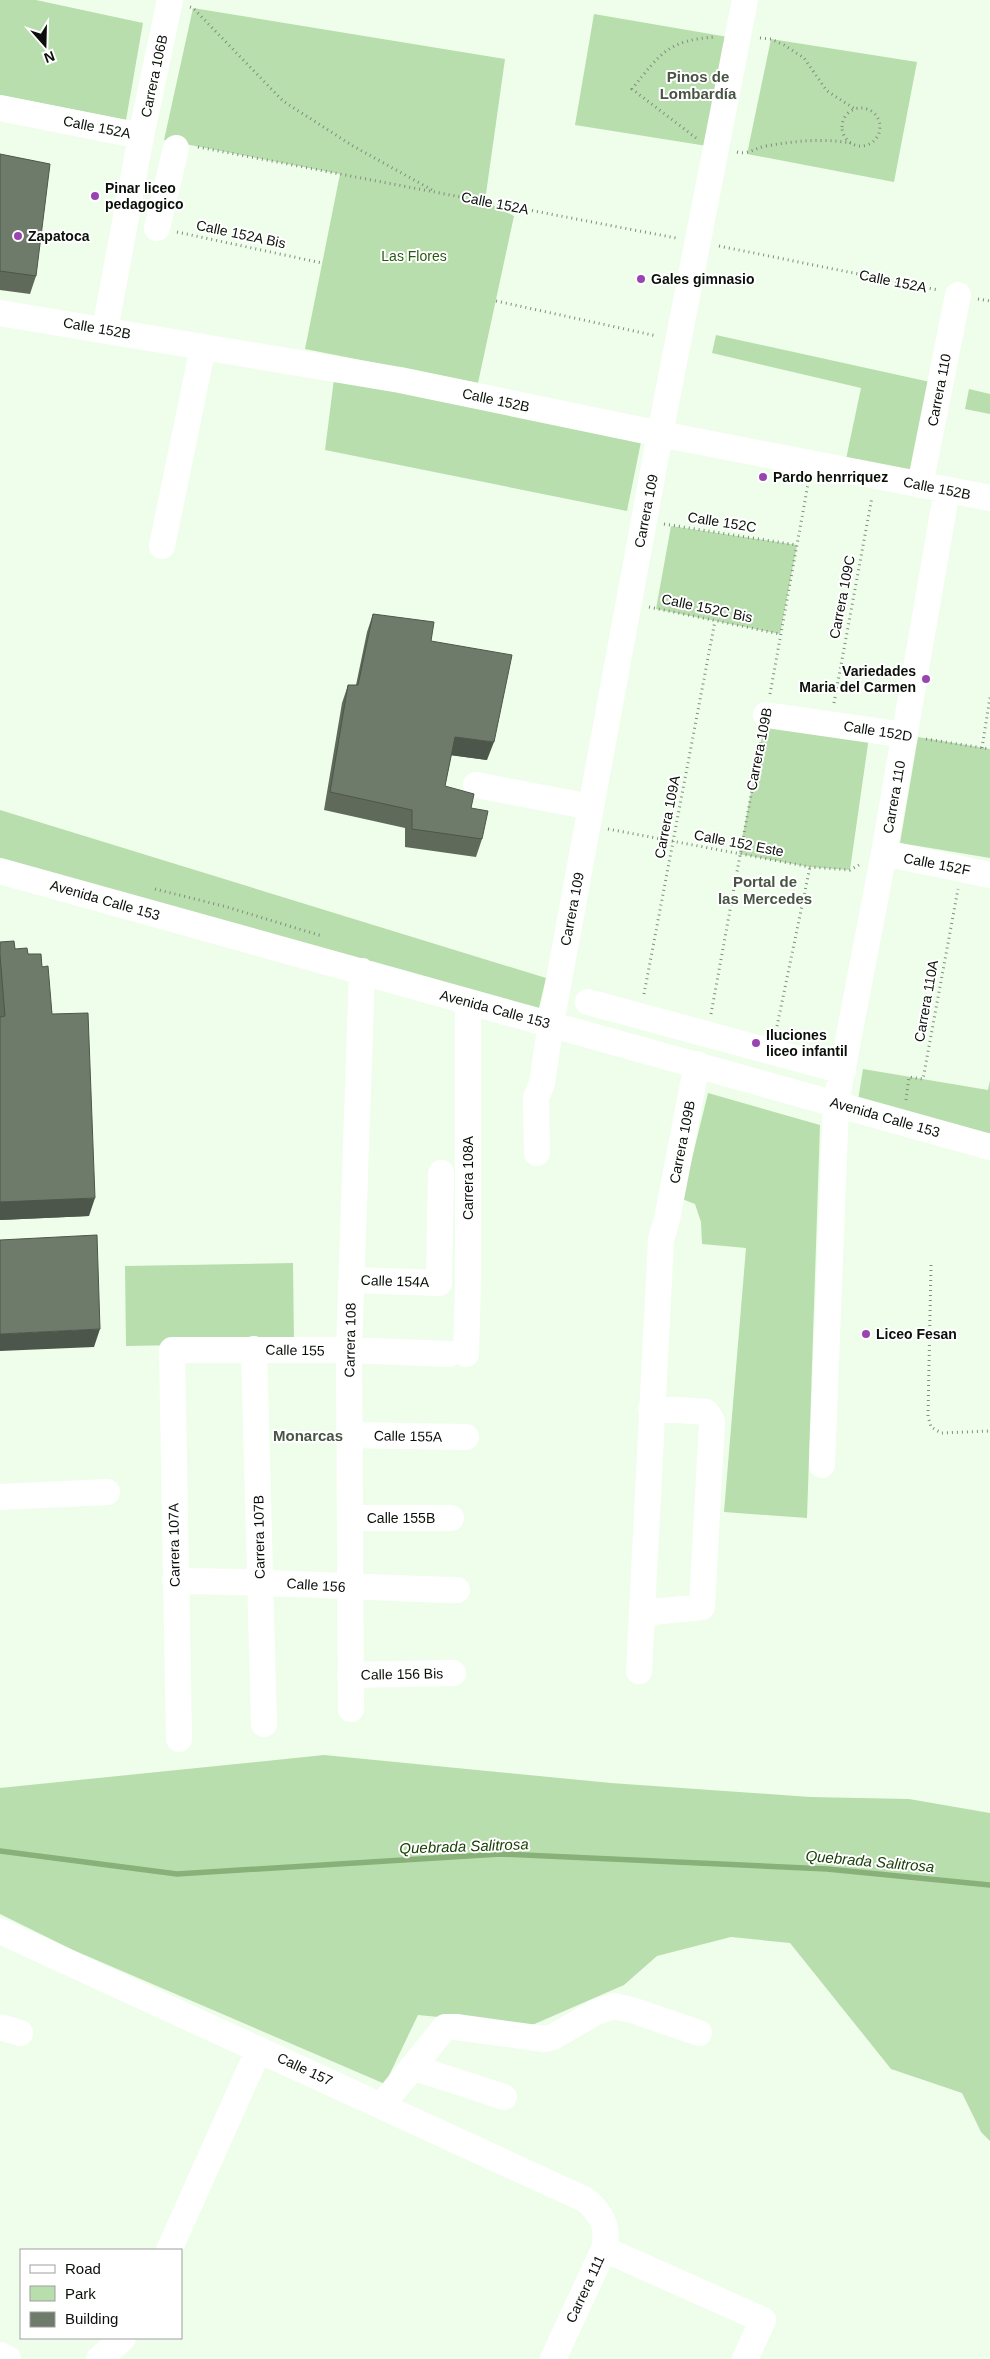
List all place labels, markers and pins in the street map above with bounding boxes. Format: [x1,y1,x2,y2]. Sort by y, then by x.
place label: Pinar liceo pedagogico [105,180,184,212]
marker: Pinar liceo pedagogico [89,190,101,202]
place label: Zapatoca [28,228,90,244]
marker: Zapatoca [12,230,24,242]
place label: Gales gimnasio [651,271,754,287]
marker: Gales gimnasio [635,273,647,285]
place label: Pardo henrriquez [773,469,888,485]
marker: Pardo henrriquez [757,471,769,483]
place label: Variedades Maria del Carmen [799,663,916,695]
marker: Variedades Maria del Carmen [920,673,932,685]
place label: Iluciones liceo infantil [766,1027,848,1059]
marker: Iluciones liceo infantil [750,1037,762,1049]
place label: Liceo Fesan [876,1326,957,1342]
marker: Liceo Fesan [860,1328,872,1340]

